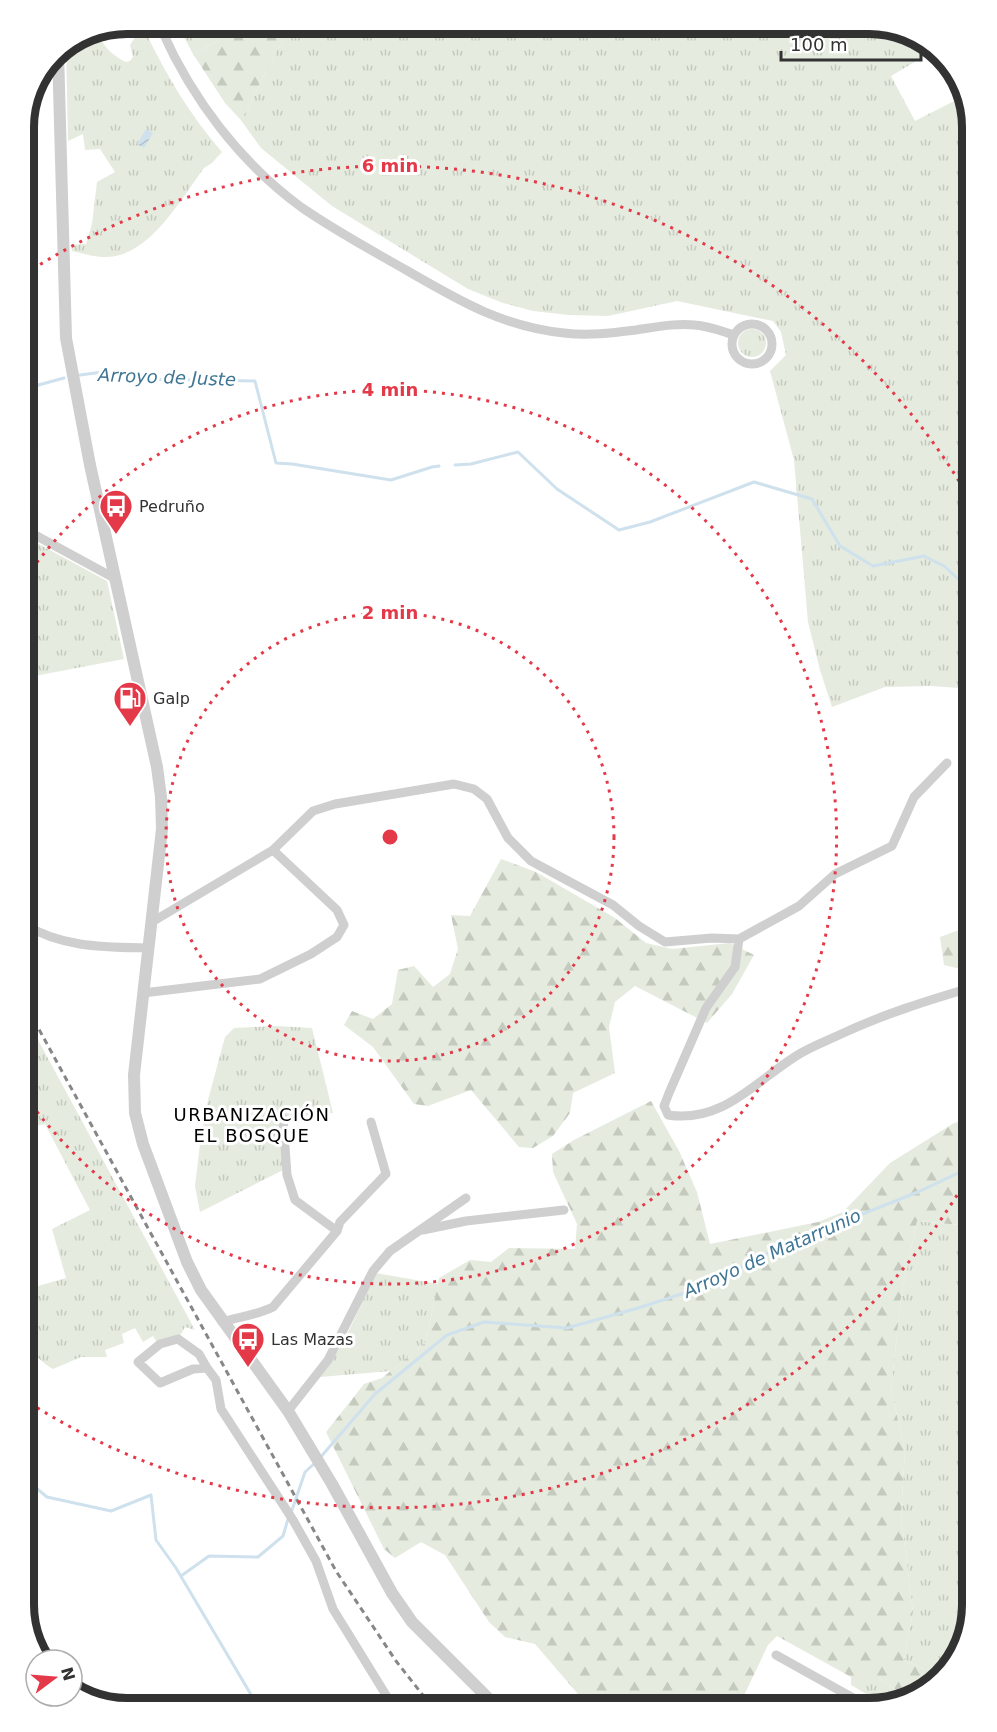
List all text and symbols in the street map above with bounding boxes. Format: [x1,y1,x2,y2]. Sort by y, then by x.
scale bar [781,24,920,62]
text: 100 m [790,34,848,55]
text: 6 min [362,155,418,176]
water label: Arroyo de Juste [97,364,236,390]
text: 4 min [362,379,418,400]
bus stop icon: Pedruño [98,488,134,535]
place label: Pedruño [139,497,205,516]
text: 2 min [362,602,418,623]
fuel station icon: Galp [112,680,148,727]
place label: Galp [153,689,190,708]
centre of rings [380,827,400,847]
district label: URBANIZACIÓN EL BOSQUE [174,1104,330,1146]
water label: Arroyo de Matarrunio [679,1204,864,1302]
bus stop icon: Las Mazas [230,1321,266,1368]
place label: Las Mazas [271,1330,353,1349]
north arrow [24,1648,84,1708]
text: N [57,1665,79,1683]

